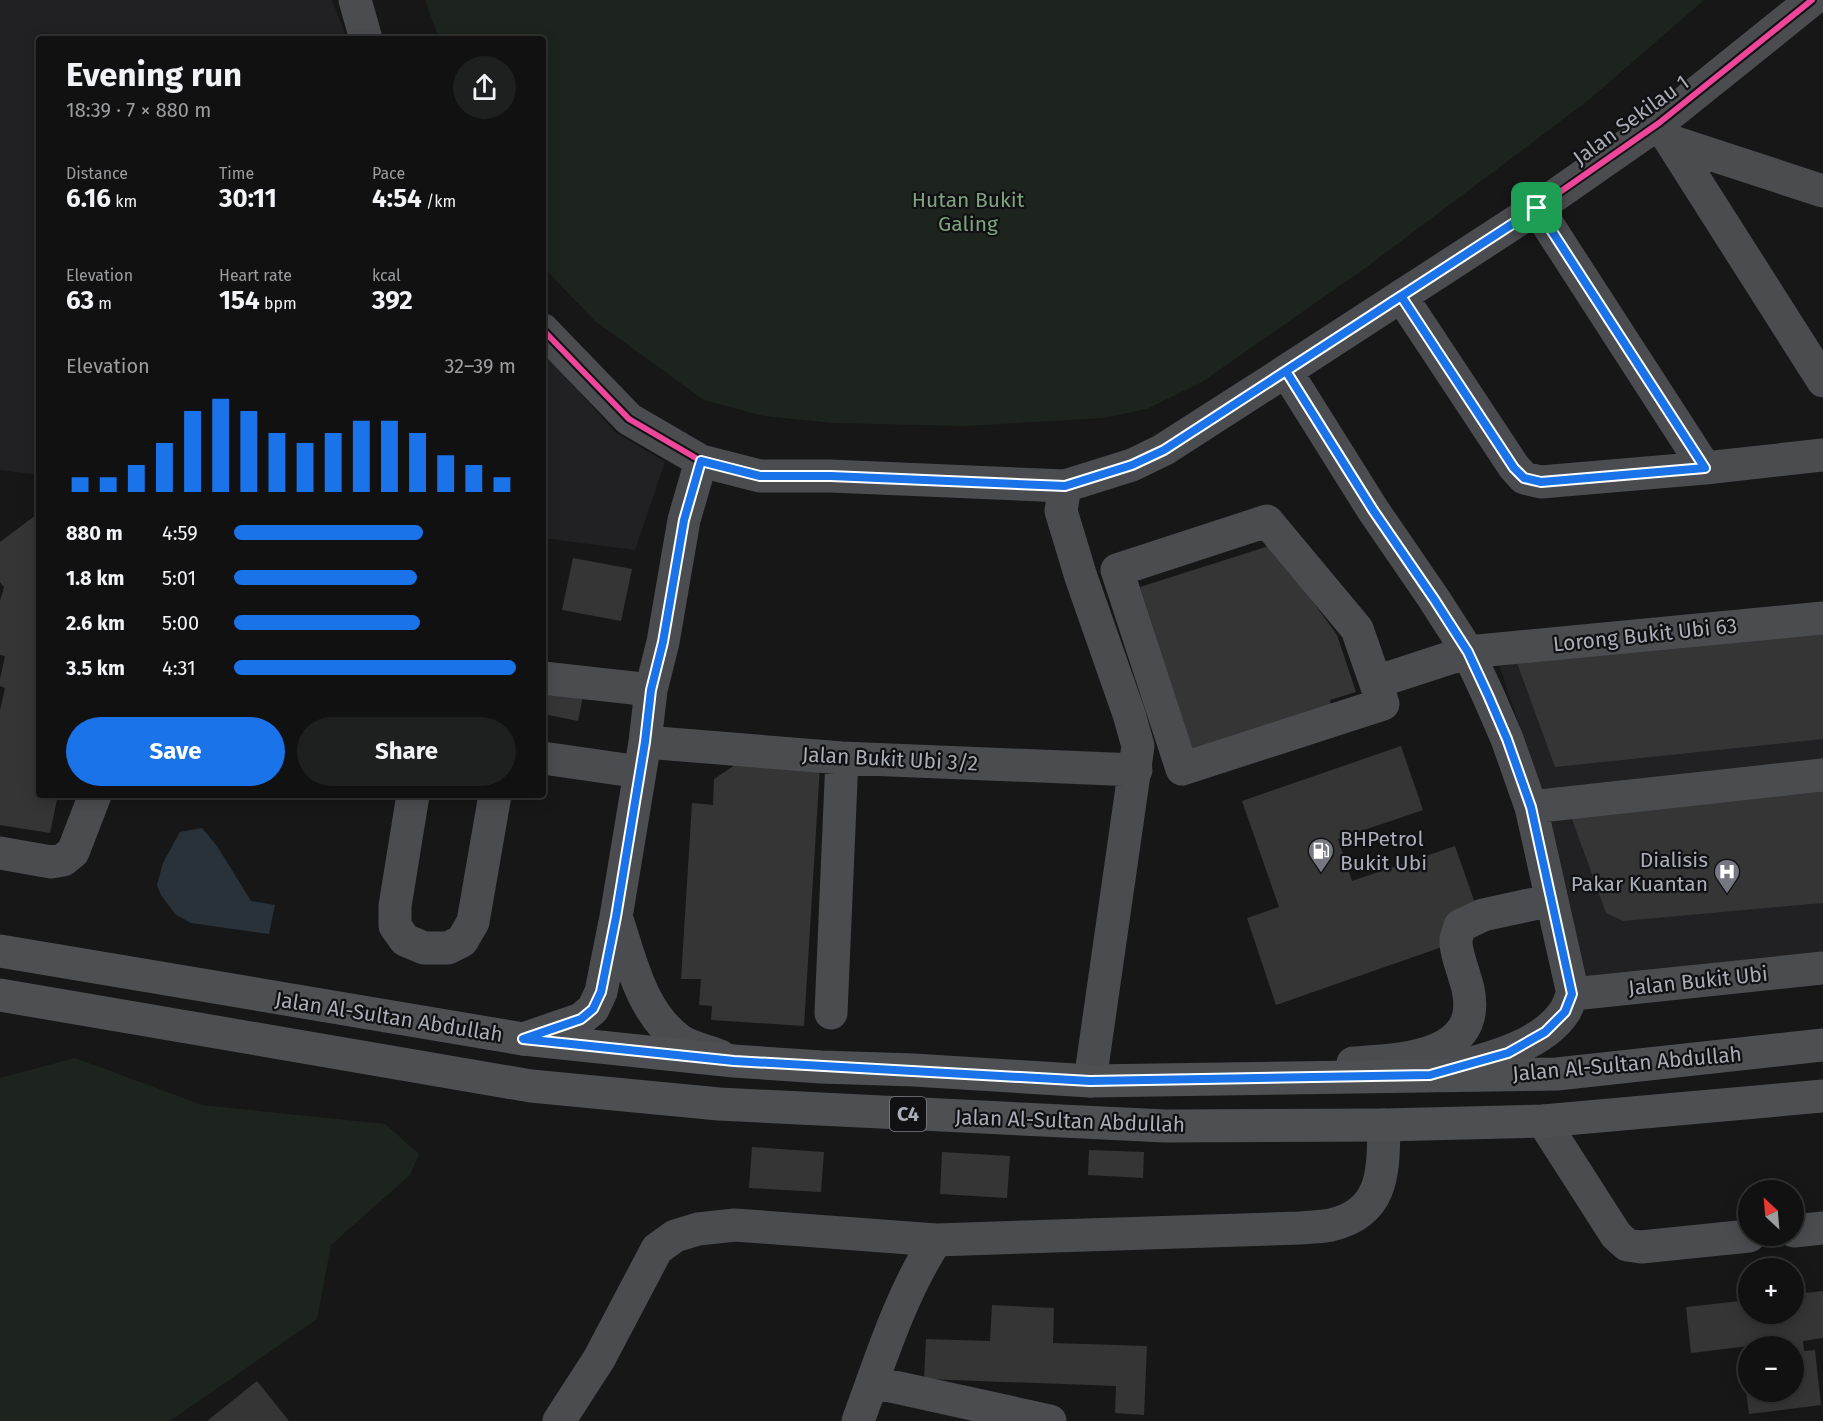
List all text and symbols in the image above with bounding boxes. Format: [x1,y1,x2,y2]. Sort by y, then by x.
text: Evening run [66,55,242,95]
button: share [453,56,516,119]
street label: Jalan Sekilau 1 [1568,69,1694,171]
text: 18:39 · 7 × 880 m [66,98,211,122]
text: Distance [66,164,128,183]
text: Time [219,164,254,183]
text: Pace [372,164,405,183]
pin [1511,182,1562,233]
text: 6.16 [66,183,111,214]
text: 30:11 [219,183,277,214]
text: 4:54 [372,183,422,214]
park label: Hutan Bukit Galing [912,187,1025,237]
icon: arrive [1520,191,1553,224]
text: km [111,192,137,211]
text: /km [422,192,456,211]
text: Elevation [66,266,133,285]
text: Heart rate [219,266,292,285]
text: kcal [372,266,401,285]
text: 63 [66,285,94,316]
text: 154 [219,285,260,316]
text: 392 [372,285,413,316]
text: m [94,294,112,313]
text: bpm [260,294,297,313]
text: Elevation [66,354,150,378]
text: 32–39 m [444,354,516,378]
text: 880 m [66,521,123,545]
text: 4:59 [162,521,198,545]
text: 1.8 km [66,566,124,590]
text: 5:01 [162,566,196,590]
text: 2.6 km [66,611,125,635]
text: 5:00 [162,611,199,635]
street label: Lorong Bukit Ubi 63 [1552,612,1738,658]
text: 3.5 km [66,656,125,680]
text: 4:31 [162,656,196,680]
button: Save [66,717,285,786]
button: Share [297,717,516,786]
street label: Jalan Bukit Ubi 3/2 [801,741,979,777]
place label: BHPetrol Bukit Ubi [1340,826,1427,876]
fuel station icon: BHPetrol Bukit Ubi [1306,836,1336,874]
place label: Dialisis Pakar Kuantan [1571,847,1708,897]
hospital icon: Dialisis Pakar Kuantan [1712,857,1742,895]
street label: Jalan Bukit Ubi [1627,961,1769,1001]
street label: Jalan Al-Sultan Abdullah [273,986,505,1048]
street label: Jalan Al-Sultan Abdullah [1511,1041,1743,1087]
road number: C4 [890,1097,926,1131]
street label: Jalan Al-Sultan Abdullah [954,1104,1186,1138]
north arrow [1738,1180,1804,1246]
map controls [1738,1180,1804,1402]
button: + [1738,1258,1804,1324]
button: − [1738,1336,1804,1402]

